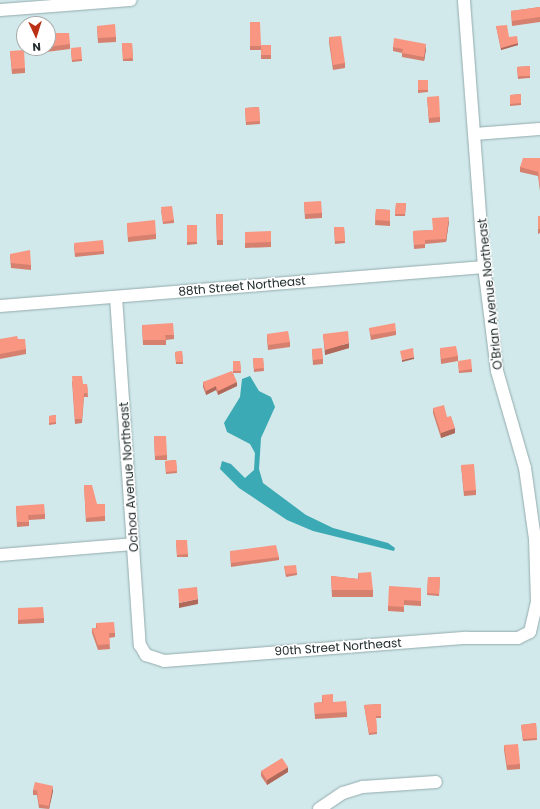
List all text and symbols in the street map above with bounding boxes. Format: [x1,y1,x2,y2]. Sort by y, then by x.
north arrow [16,16,56,56]
text: N [32,39,41,55]
street label: O'Brian Avenue Northeast [475,218,505,370]
street label: 88th Street Northeast [178,273,306,299]
street label: Ochoa Avenue Northeast [117,401,141,553]
street label: 90th Street Northeast [274,635,402,659]

